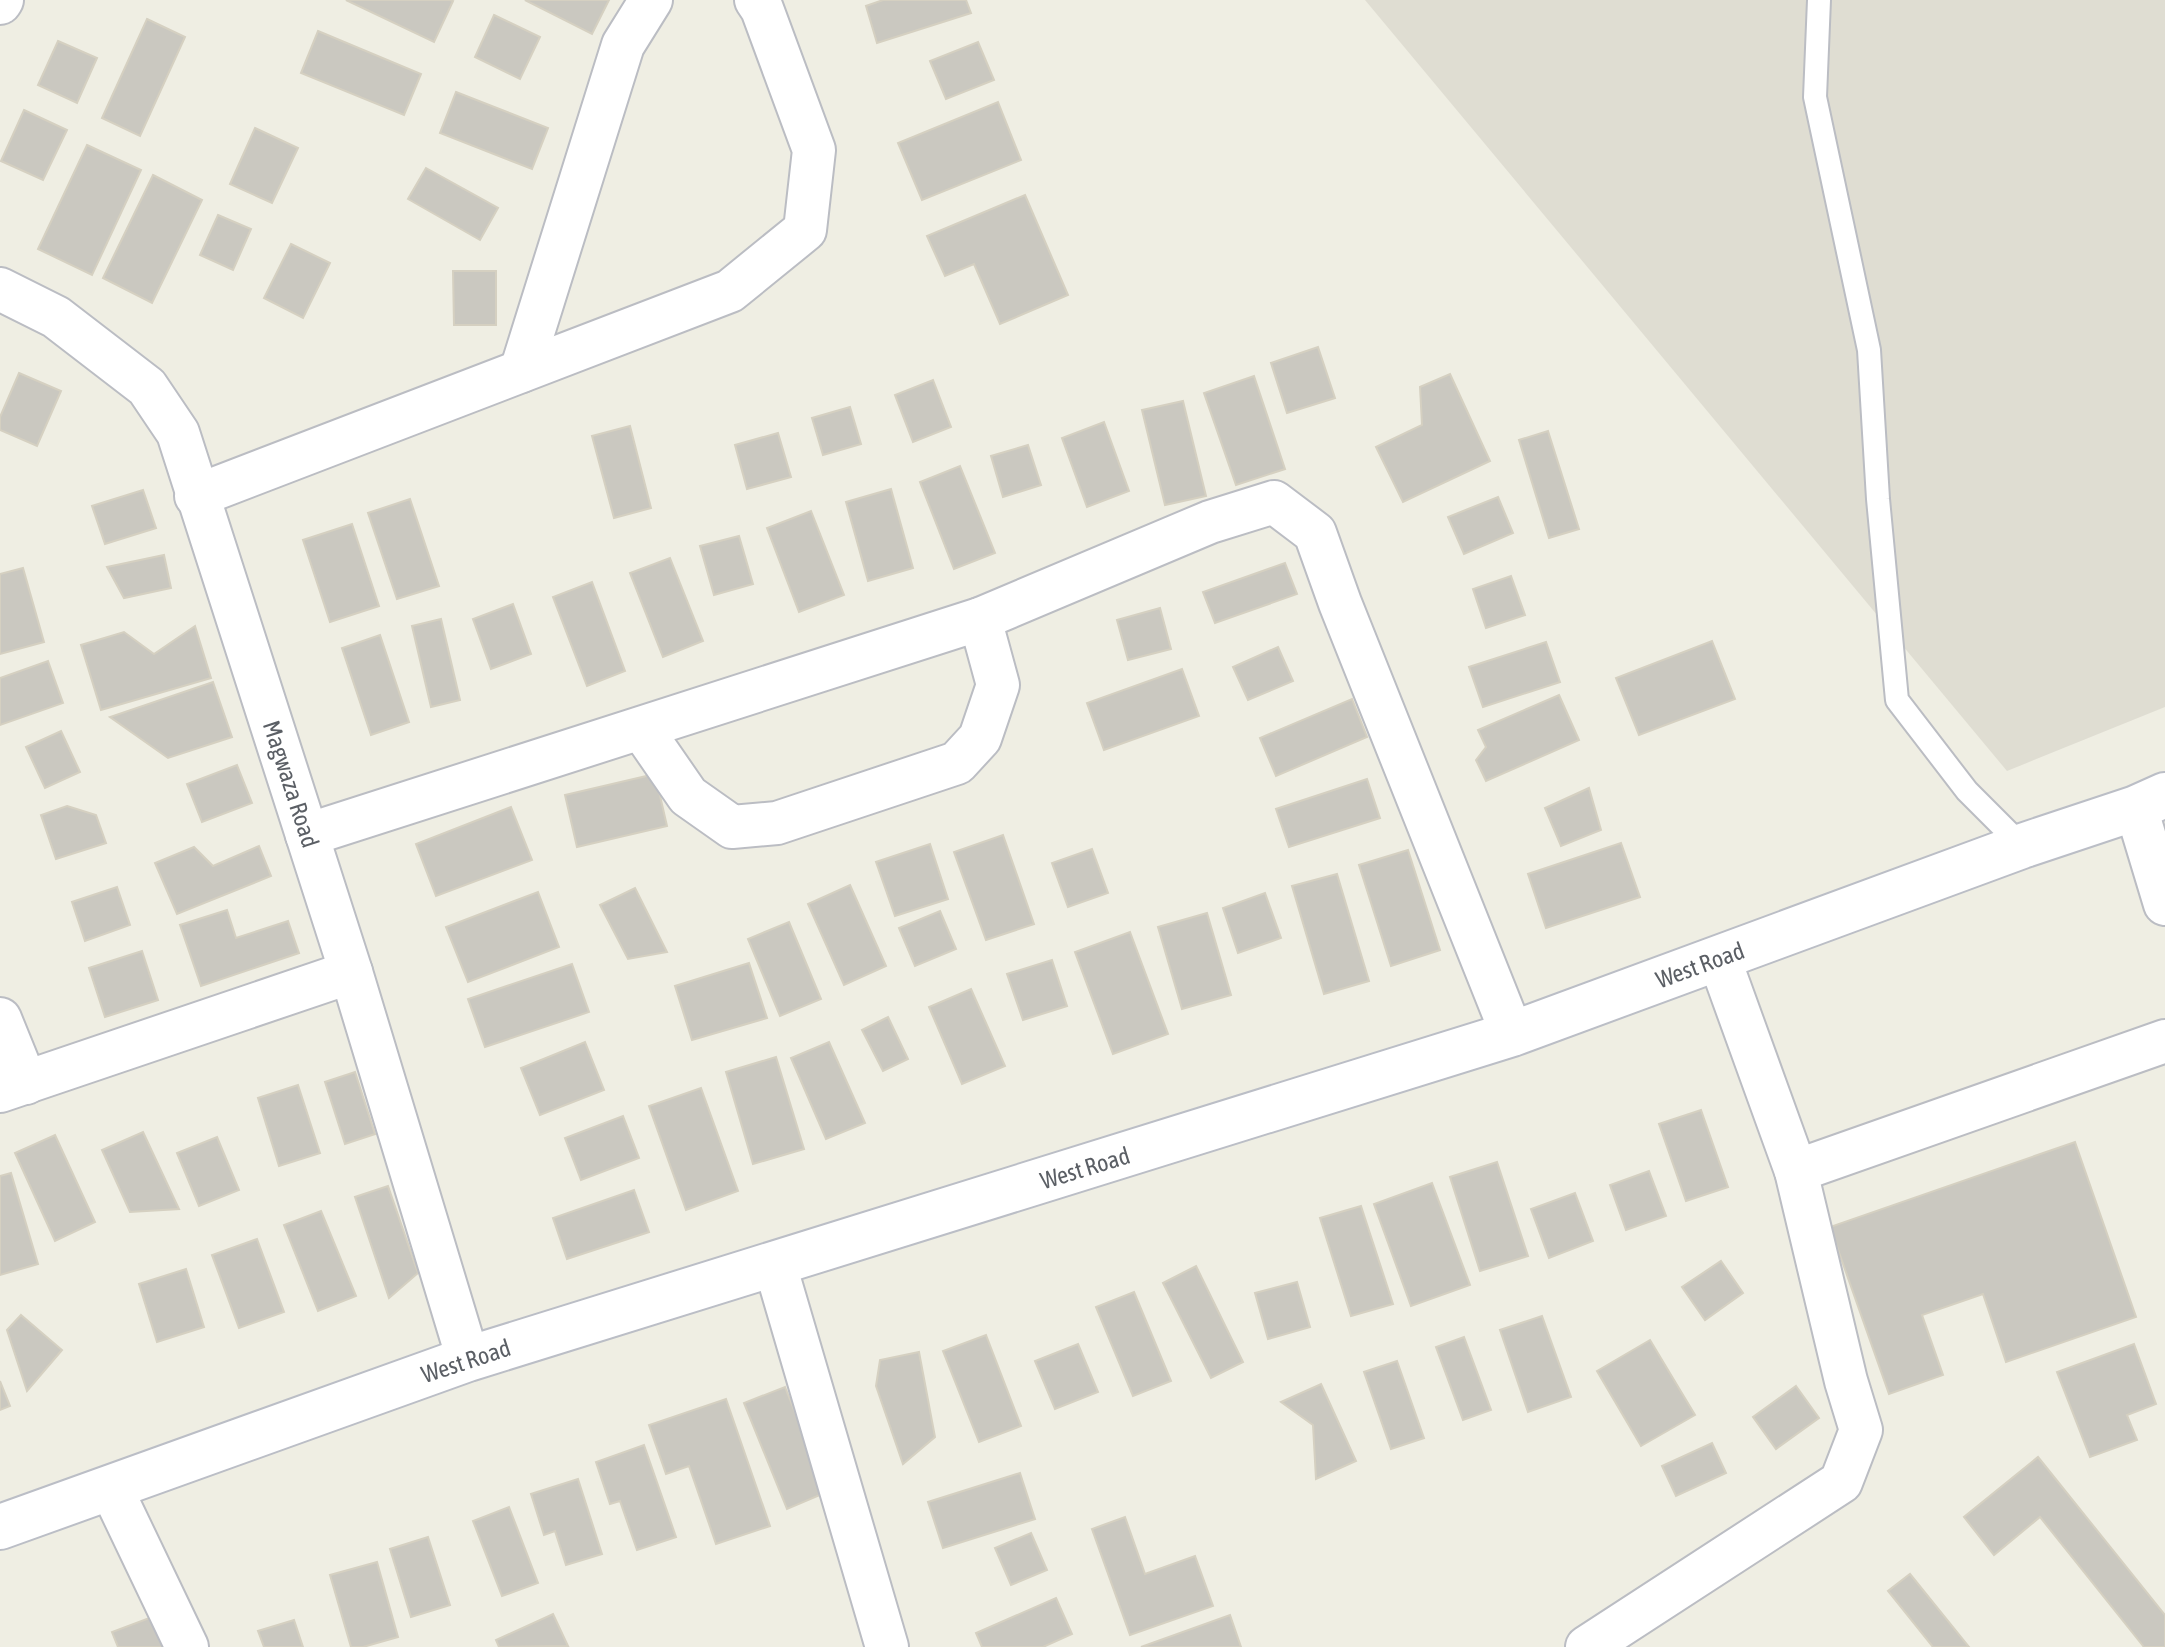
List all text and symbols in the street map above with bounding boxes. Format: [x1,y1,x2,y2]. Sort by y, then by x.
street label: Magwaza Road [258,717,324,851]
street label: West Road [1652,937,1748,993]
street label: West Road [1037,1142,1133,1194]
street label: West Road [418,1334,514,1388]

